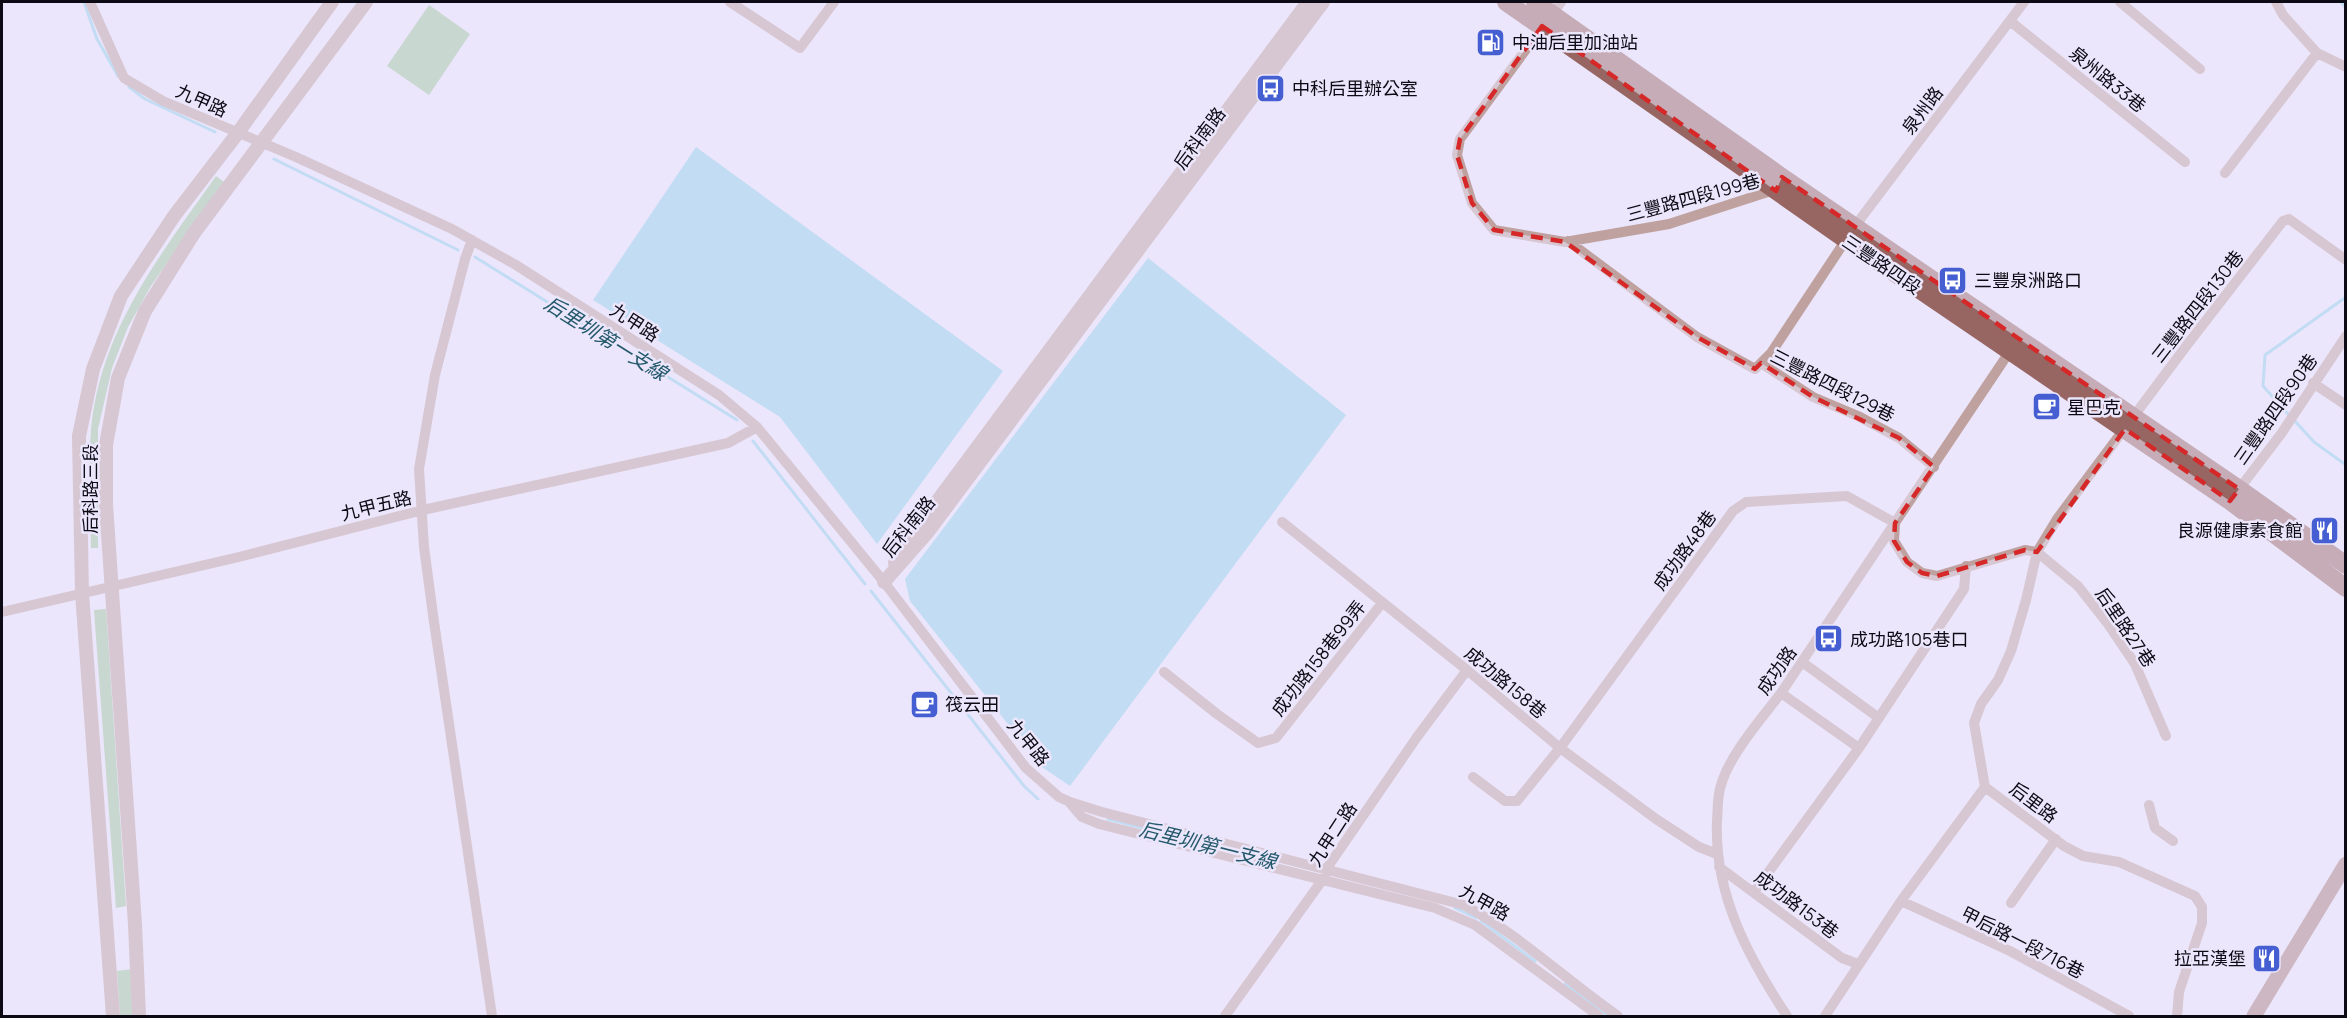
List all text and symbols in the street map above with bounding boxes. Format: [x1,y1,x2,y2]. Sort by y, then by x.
fuel station icon: 中油后里加油站 [1475,26,1507,58]
place label: 中油后里加油站 [1512,30,1638,54]
street label: 泉州路33巷 [2065,41,2151,117]
bus stop icon: 中科后里辦公室 [1255,72,1287,104]
place label: 中科后里辦公室 [1292,76,1418,100]
street label: 九甲路 [172,78,232,122]
street label: 泉州路 [1896,81,1948,139]
street label: 后科南路 [1168,102,1230,174]
street label: 三豐路四段199巷 [1624,168,1762,226]
street label: 三豐路四段 [1838,229,1926,299]
street label: 三豐路四段130巷 [2146,245,2248,367]
bus stop icon: 三豐泉洲路口 [1937,264,1969,296]
place label: 三豐泉洲路口 [1974,268,2082,292]
water label: 后里圳第一支線 [539,289,674,388]
street label: 九甲路 [606,297,664,347]
street label: 三豐路四段129巷 [1767,343,1899,427]
street label: 三豐路四段90巷 [2228,349,2322,469]
cafe icon: 星巴克 [2030,391,2062,423]
place label: 星巴克 [2067,395,2121,419]
street label: 后科路三段 [78,444,102,534]
street label: 九甲五路 [338,485,414,525]
street label: 后科南路 [876,490,940,562]
street label: 成功路48巷 [1647,505,1721,595]
restaurant icon: 良源健康素食館 [2308,514,2340,546]
place label: 良源健康素食館 [2177,518,2303,542]
street label: 后里路27巷 [2091,582,2161,672]
street label: 成功路158巷99弄 [1265,595,1371,721]
bus stop icon: 成功路105巷口 [1813,623,1845,655]
place label: 成功路105巷口 [1850,627,1968,651]
street label: 成功路158巷 [1460,641,1552,723]
street label: 成功路 [1751,641,1801,699]
cafe icon: 筏云田 [908,688,940,720]
place label: 筏云田 [945,692,999,716]
street label: 九甲路 [1003,713,1055,771]
street label: 后里路 [2005,776,2063,828]
street label: 九甲二路 [1302,797,1362,871]
water label: 后里圳第一支線 [1137,815,1281,876]
street label: 成功路153巷 [1750,865,1844,943]
street label: 九甲路 [1456,878,1514,926]
street label: 甲后路一段716巷 [1957,901,2089,983]
restaurant icon: 拉亞漢堡 [2251,942,2283,974]
place label: 拉亞漢堡 [2174,946,2246,970]

